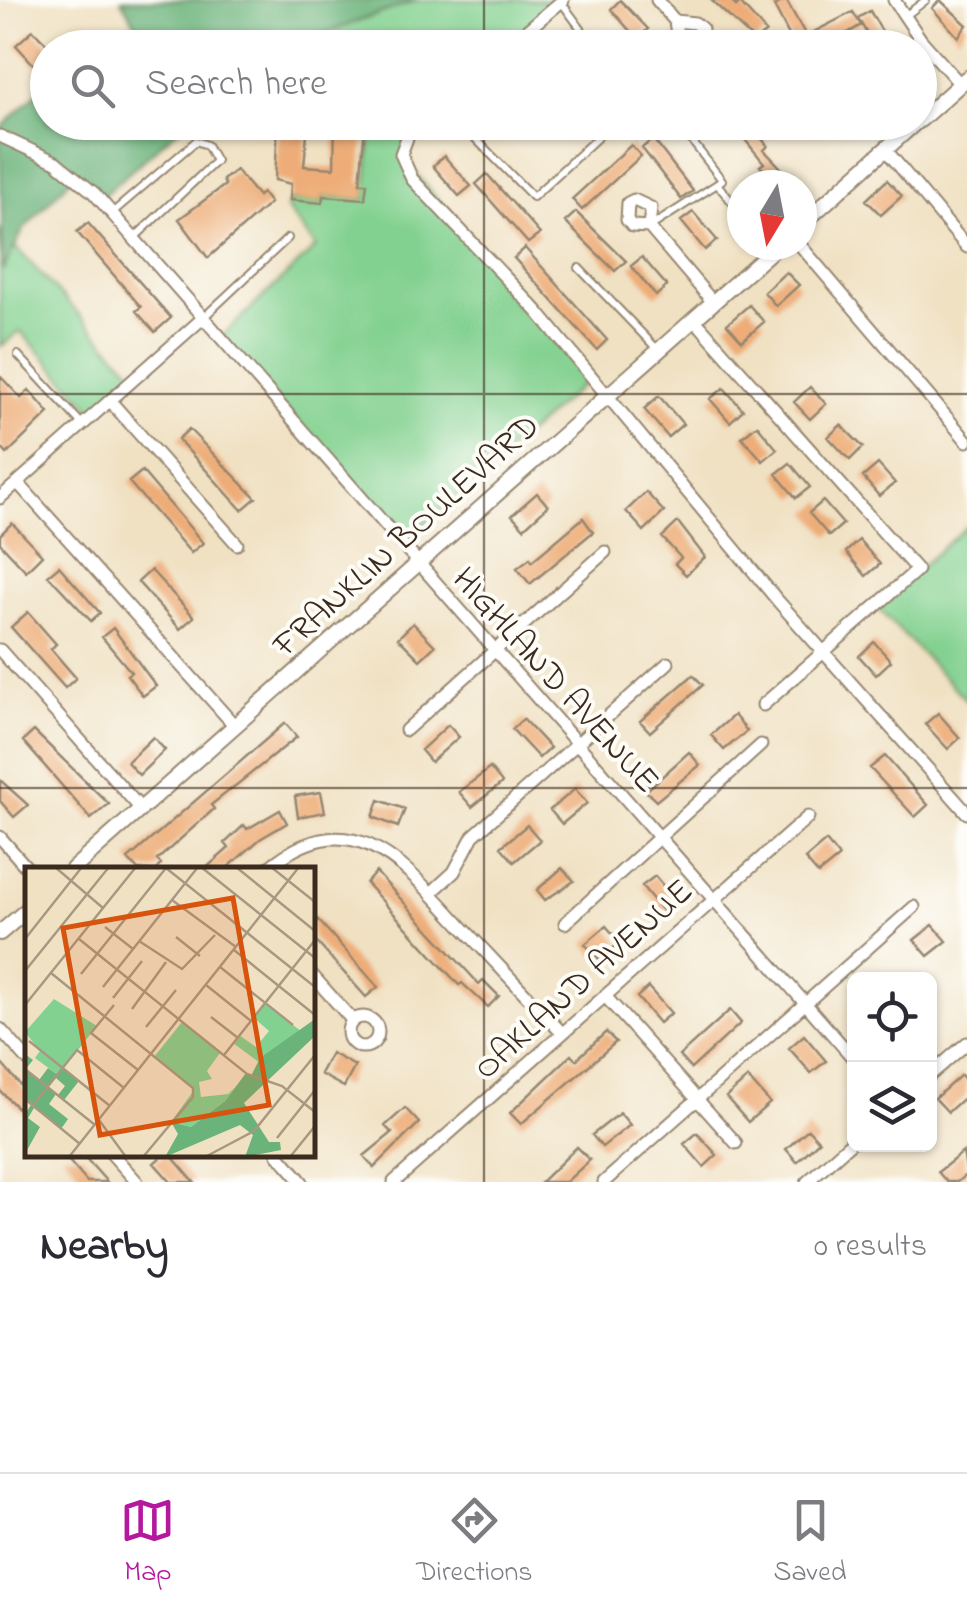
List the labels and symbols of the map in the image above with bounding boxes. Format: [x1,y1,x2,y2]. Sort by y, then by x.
north arrow [727,170,817,260]
street label: FRANKLIN BOULEVARD [262,403,552,671]
street label: HIGHLAND AVENUE [439,557,670,806]
inset map [25,867,315,1157]
street label: OAKLAND AVENUE [463,868,706,1093]

